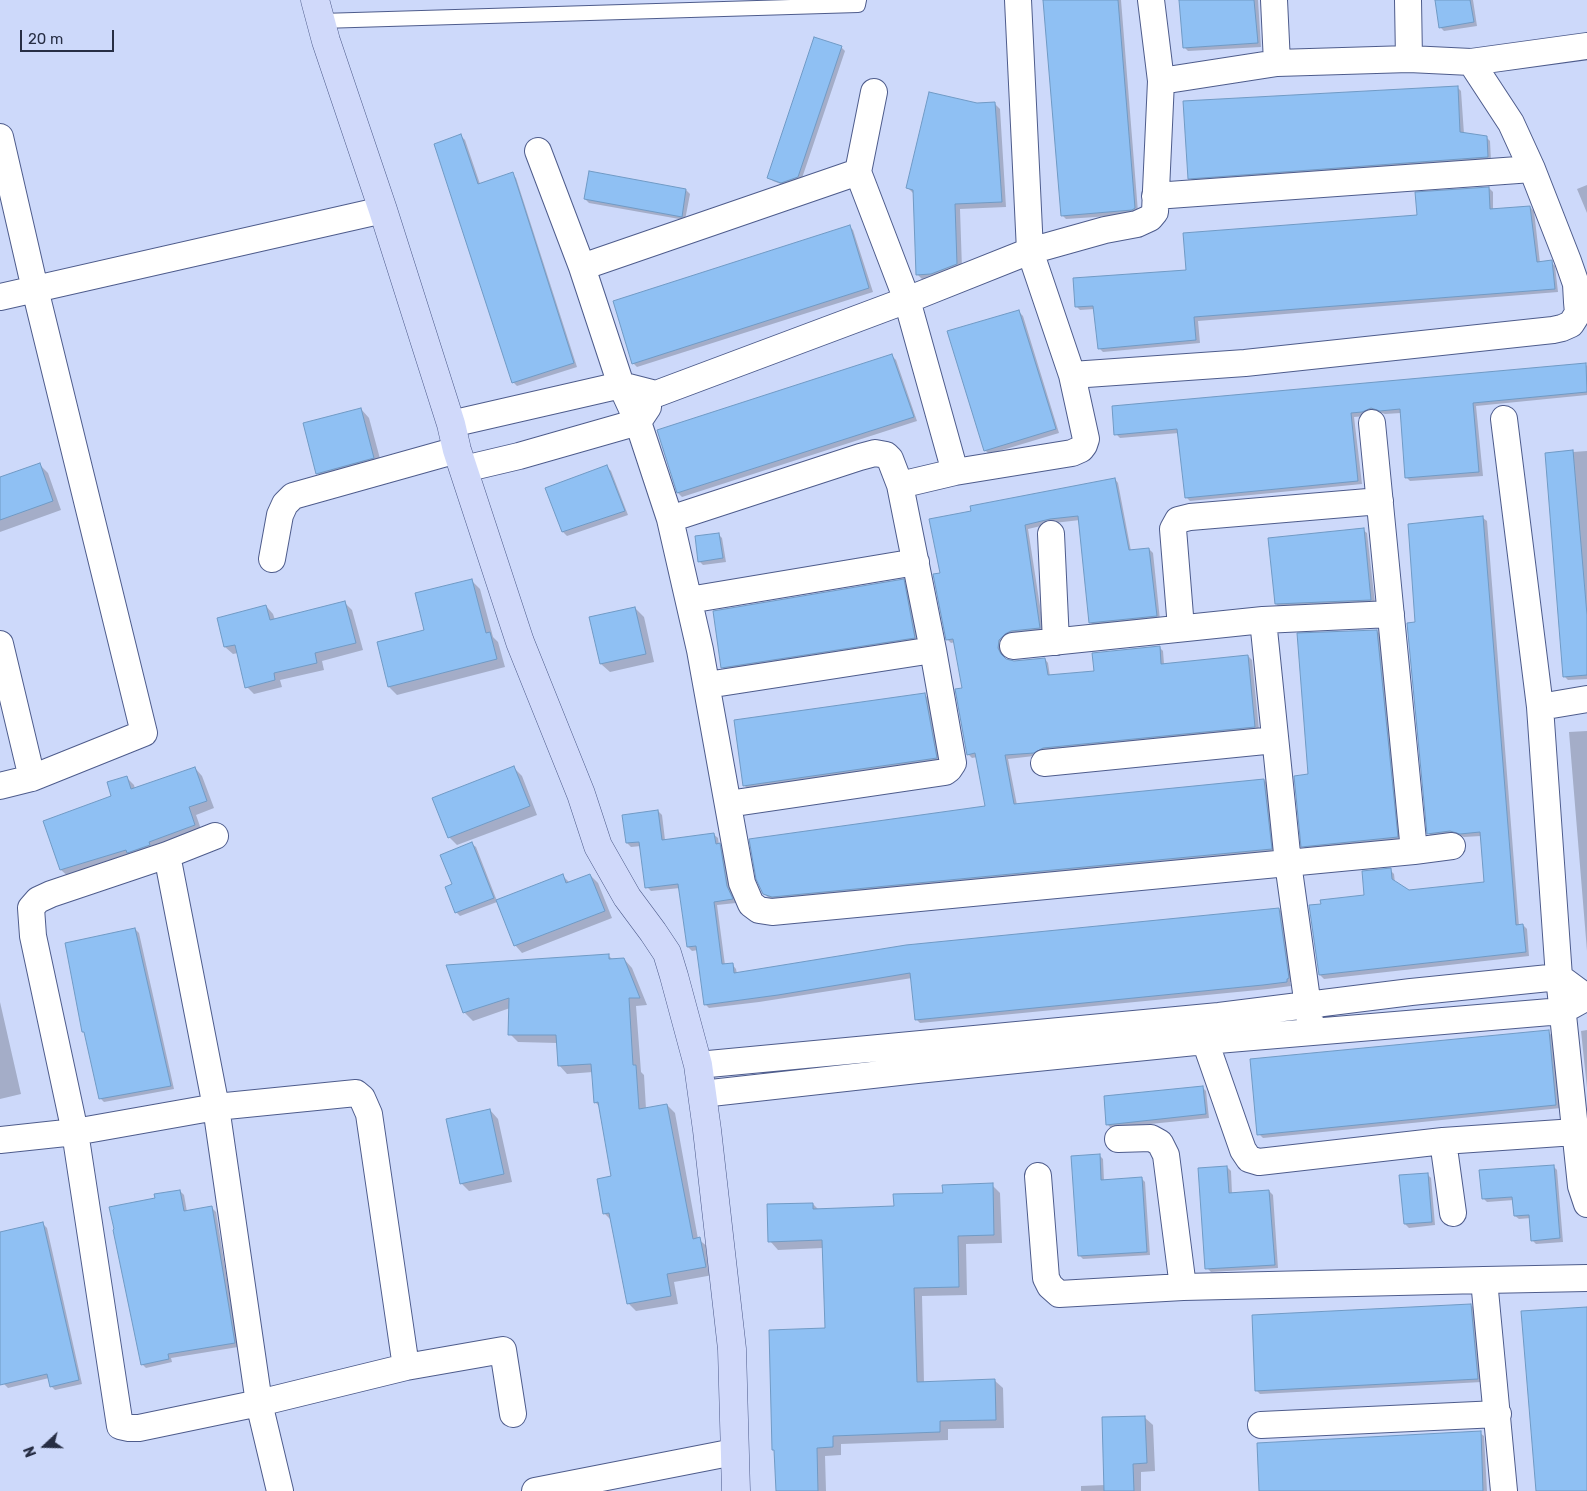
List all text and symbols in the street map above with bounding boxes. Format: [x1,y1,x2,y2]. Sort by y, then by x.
scale bar [22,20,116,52]
text: 20 m [28,30,63,48]
north arrow [20,1421,70,1471]
text: N [21,1444,40,1459]

